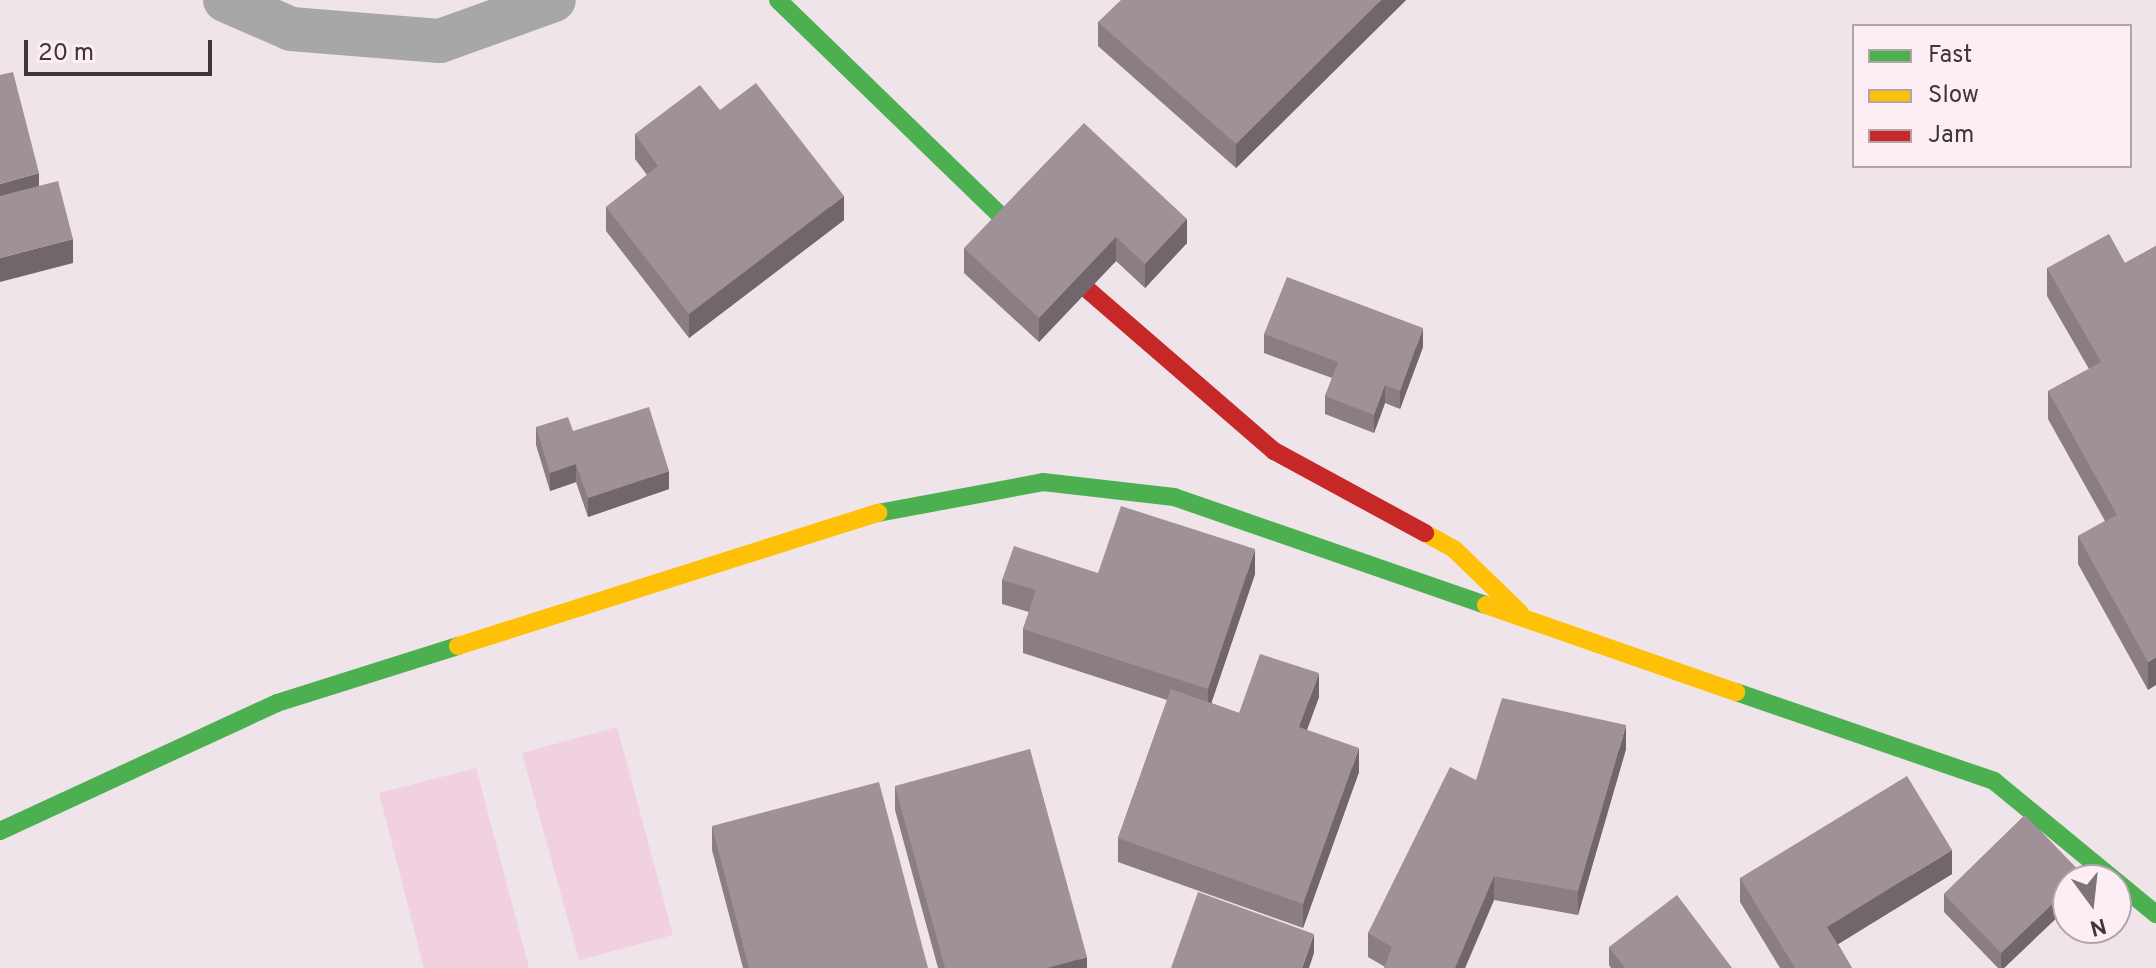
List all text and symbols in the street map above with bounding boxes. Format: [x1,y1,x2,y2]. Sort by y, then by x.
scale bar [28,24,216,74]
legend [1852,24,2132,168]
text: 20 m [38,39,94,69]
text: Fast [1928,41,1972,71]
text: Slow [1928,81,1979,111]
text: Jam [1928,121,1974,151]
north arrow [2052,864,2132,944]
text: N [2087,911,2109,941]

